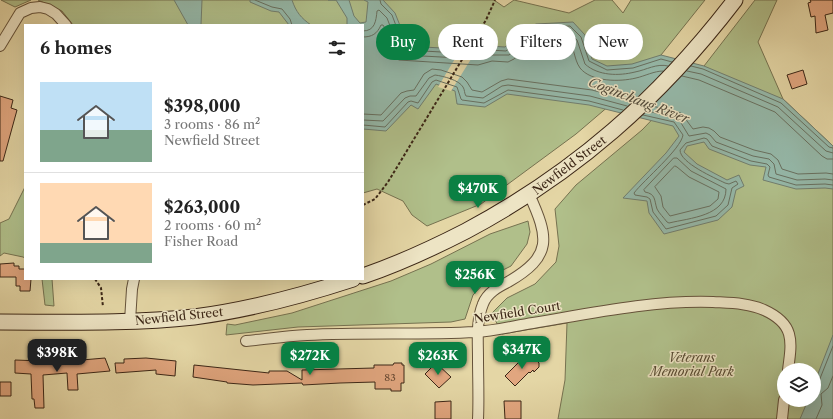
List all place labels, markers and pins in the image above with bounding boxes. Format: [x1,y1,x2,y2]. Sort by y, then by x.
pin: $470K [450,175,506,209]
pin: $256K [447,261,503,295]
pin: $347K [494,336,550,370]
pin: $398K [29,339,85,373]
pin: $272K [282,342,338,376]
pin: $263K [410,342,466,376]

